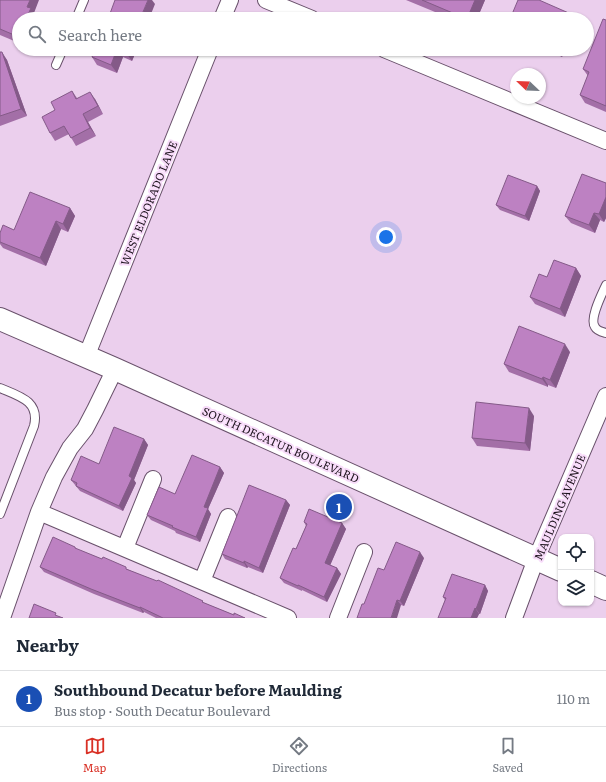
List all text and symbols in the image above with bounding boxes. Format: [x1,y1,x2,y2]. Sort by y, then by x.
search box [12,12,594,56]
icon: search [26,23,48,45]
text: Search here [58,23,142,46]
north arrow [510,68,546,104]
street label: WEST ELDORADO LANE [116,138,180,268]
your location [376,227,396,247]
street label: SOUTH DECATUR BOULEVARD [200,402,362,486]
street label: MAULDING AVENUE [529,451,589,563]
pin: 1 [326,492,352,522]
map controls [558,534,594,606]
button: locate [558,534,594,570]
button: layers [558,570,594,606]
text: Nearby [16,632,79,657]
text: Southbound Decatur before Maulding [54,678,342,701]
text: 1 [26,689,32,708]
text: 110 m [557,689,590,708]
text: Bus stop · South Decatur Boulevard [54,701,270,720]
tab: Map [83,735,106,775]
tab: Directions [272,735,327,775]
tab: Saved [493,735,523,775]

